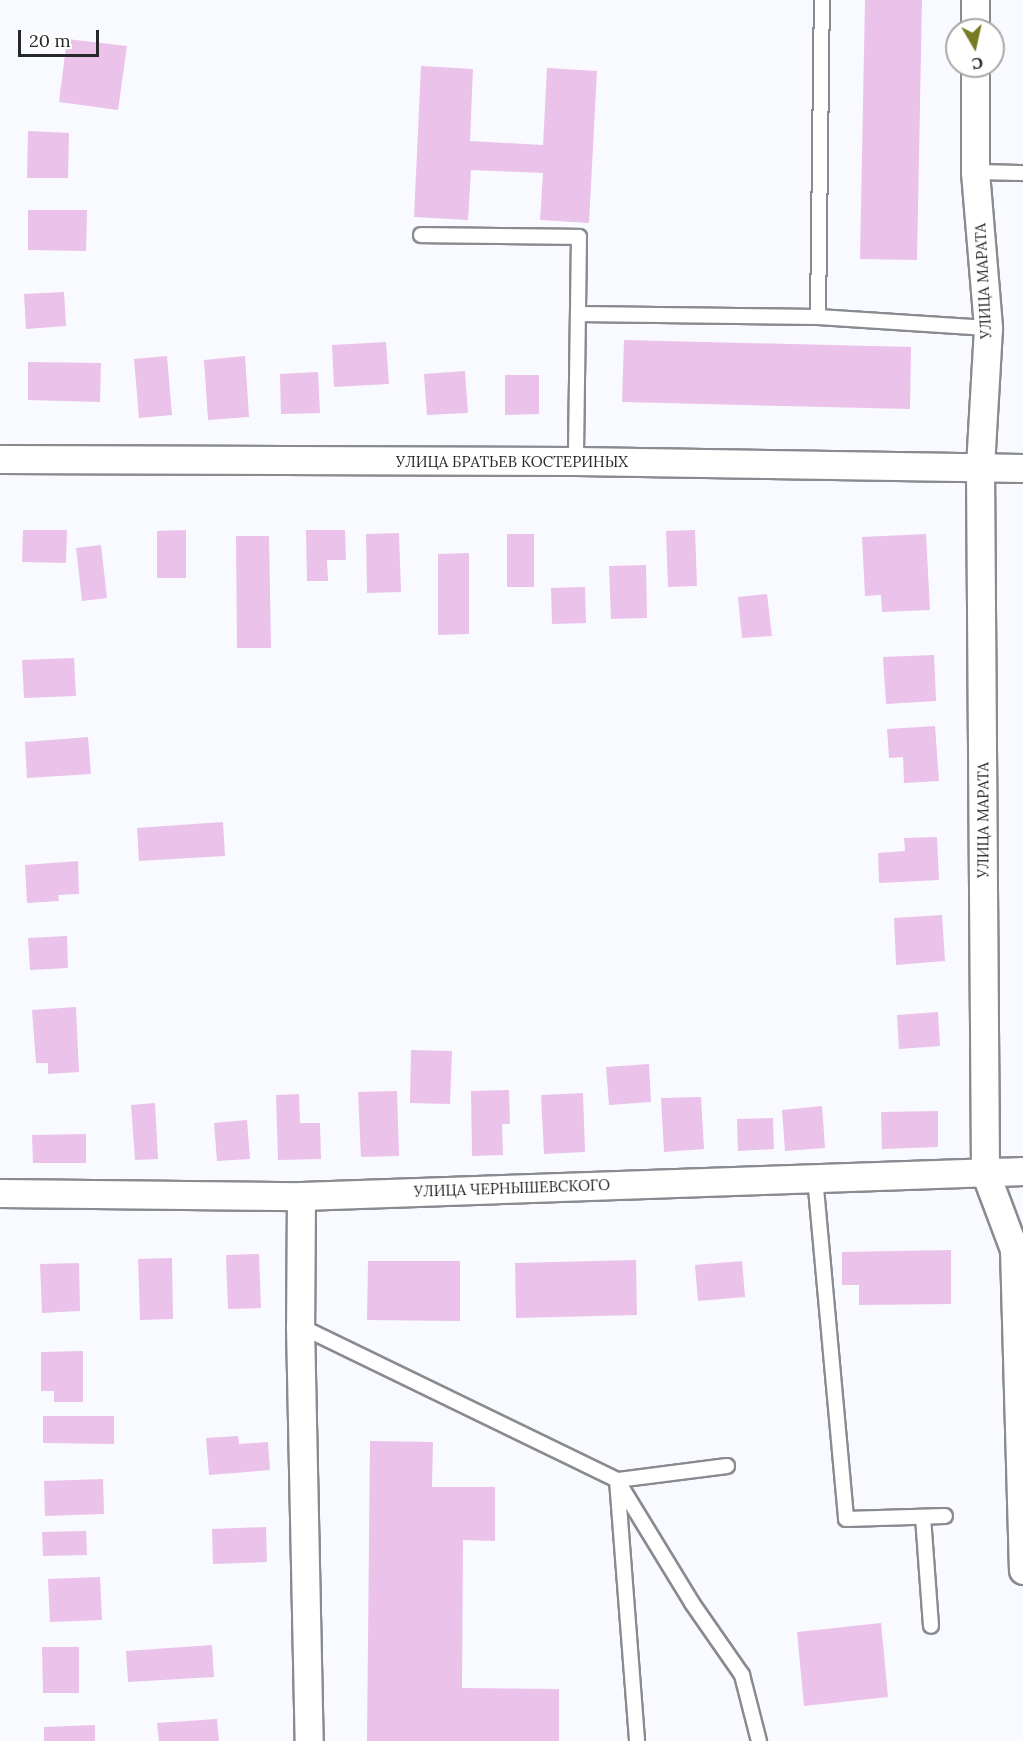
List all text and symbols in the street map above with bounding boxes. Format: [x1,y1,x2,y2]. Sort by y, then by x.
scale bar [21,18,102,56]
north arrow [945,18,1005,78]
text: 20 m [29,29,71,52]
text: С [971,53,985,75]
street label: УЛИЦА МАРАТА [971,223,995,339]
street label: УЛИЦА БРАТЬЕВ КОСТЕРИНЫХ [396,453,628,471]
street label: УЛИЦА МАРАТА [974,762,992,878]
street label: УЛИЦА ЧЕРНЫШЕВСКОГО [414,1176,610,1200]

